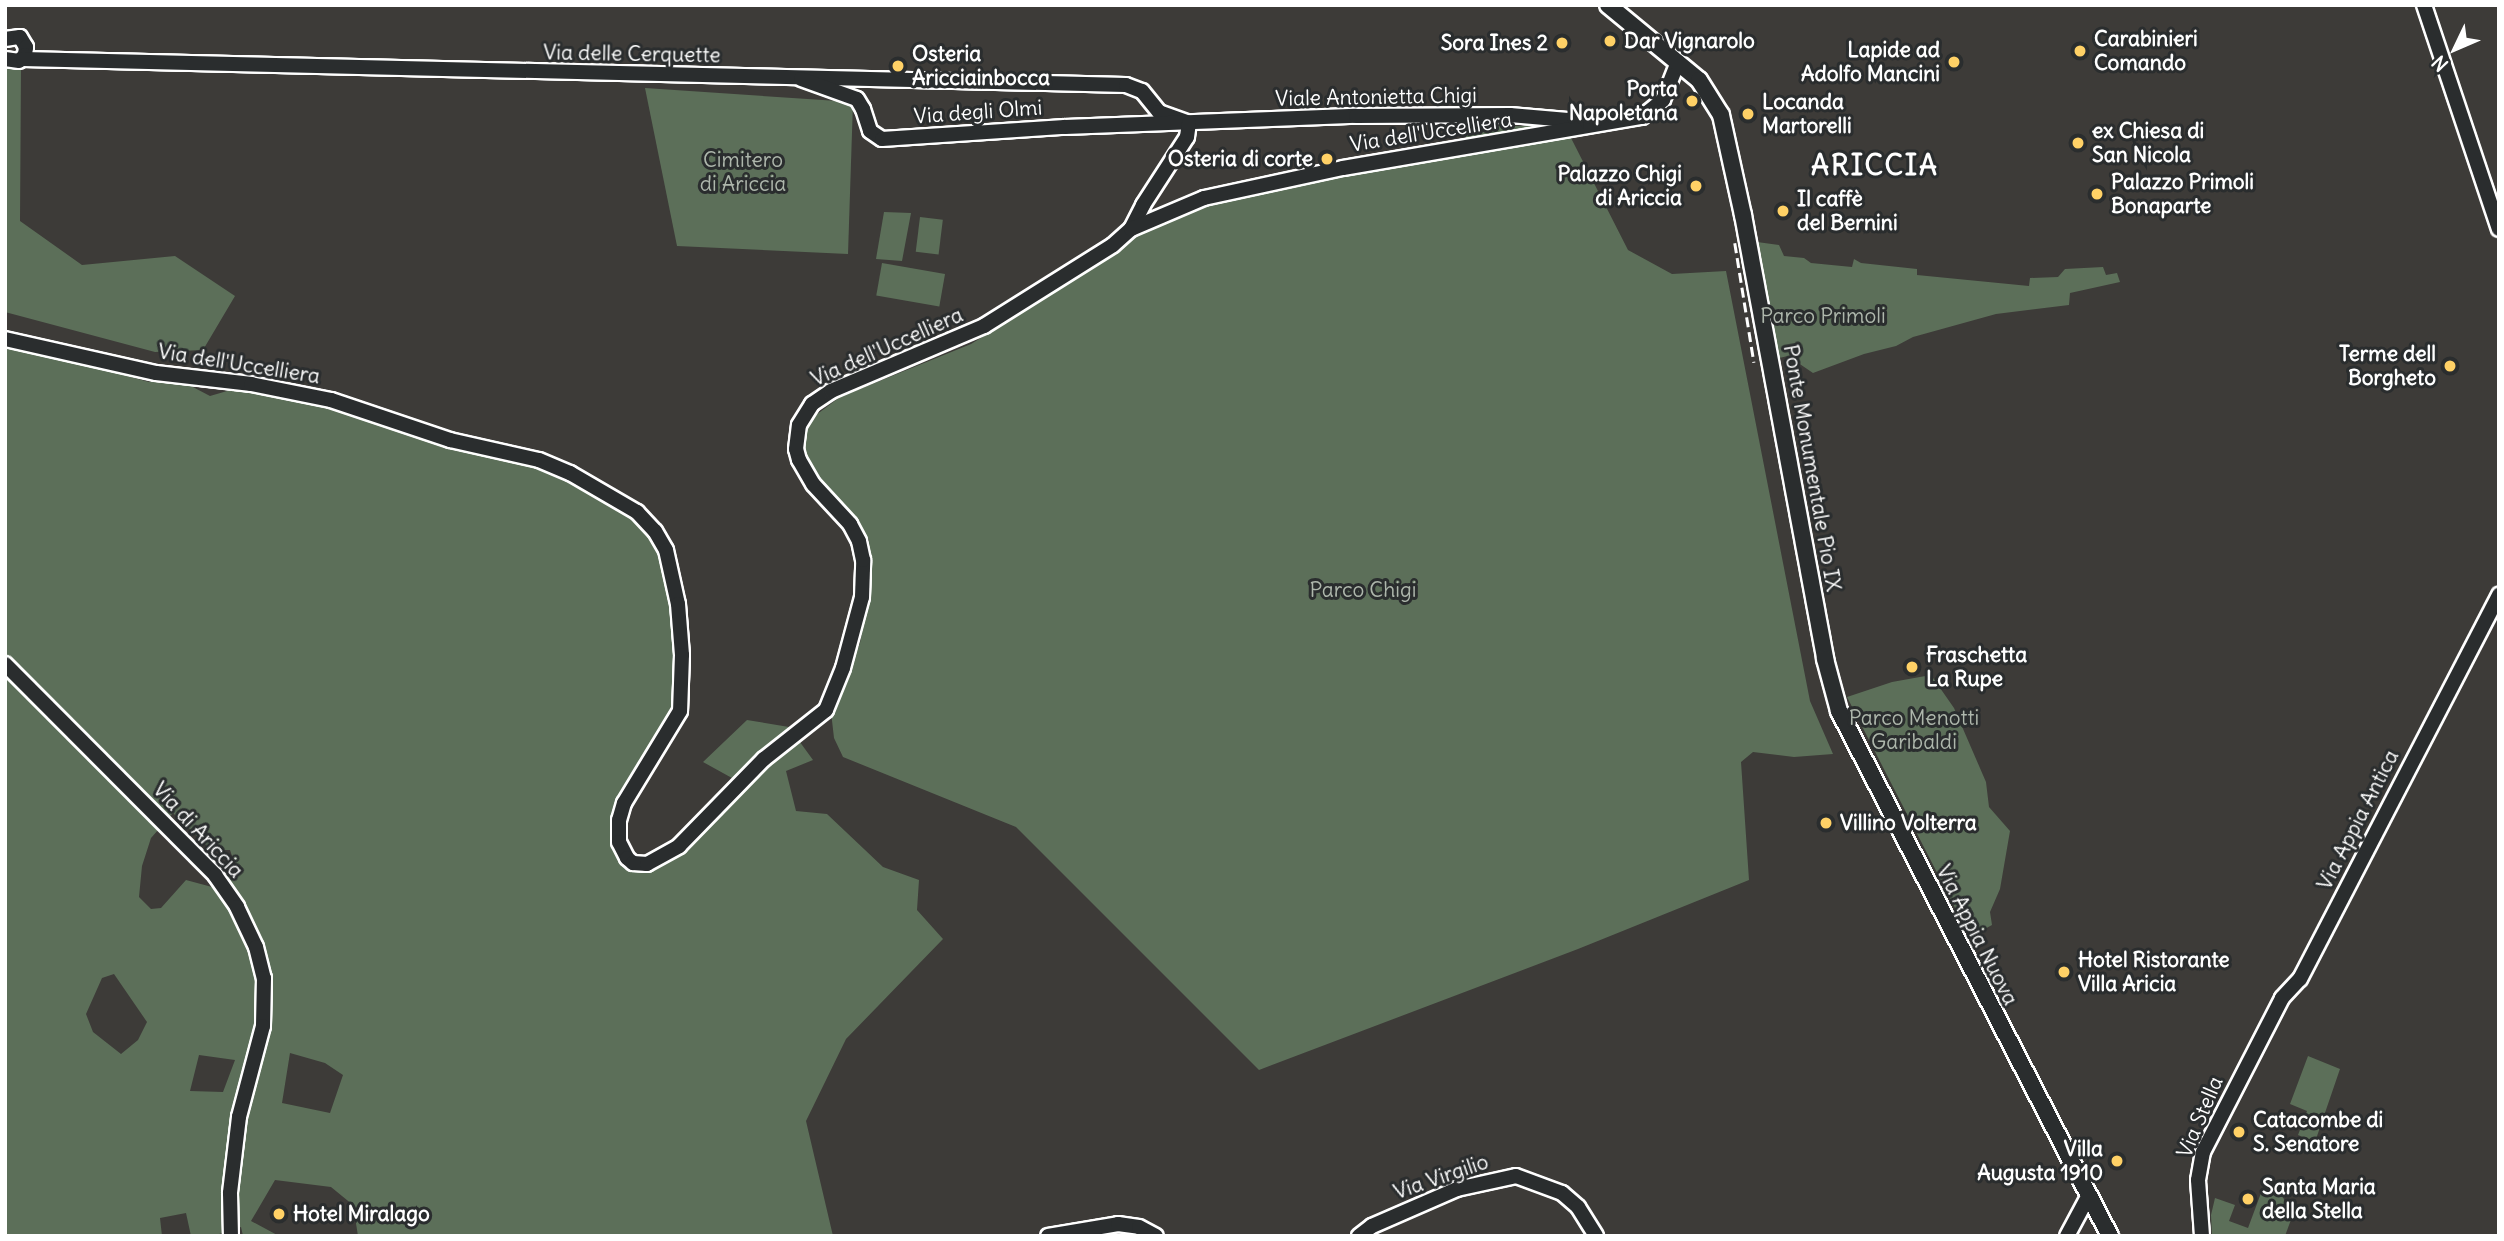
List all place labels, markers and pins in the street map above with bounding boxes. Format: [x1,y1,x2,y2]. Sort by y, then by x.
place label: Carabinieri Comando [2094,26,2198,76]
place label: Dar Vignarolo [1624,28,1755,54]
place label: Sora Ines 2 [1441,30,1548,56]
marker: Dar Vignarolo [1602,33,1618,49]
marker: Sora Ines 2 [1554,35,1570,51]
place label: Lapide ad Adolfo Mancini [1801,37,1940,87]
place label: Osteria Aricciainbocca [912,41,1050,91]
marker: Carabinieri Comando [2072,43,2088,59]
marker: Lapide ad Adolfo Mancini [1946,54,1962,70]
marker: Osteria Aricciainbocca [890,58,906,74]
place label: Porta Napoletana [1569,76,1678,126]
place label: Locanda Martorelli [1762,89,1852,139]
marker: Porta Napoletana [1684,93,1700,109]
marker: Locanda Martorelli [1740,106,1756,122]
place label: ex Chiesa di San Nicola [2092,118,2204,168]
marker: ex Chiesa di San Nicola [2070,135,2086,151]
place label: Osteria di corte [1168,146,1313,172]
marker: Osteria di corte [1319,151,1335,167]
place label: Palazzo Chigi di Ariccia [1557,161,1682,211]
place label: Palazzo Primoli Bonaparte [2111,169,2254,219]
marker: Palazzo Chigi di Ariccia [1688,178,1704,194]
place label: Il caffè del Bernini [1797,186,1898,236]
marker: Palazzo Primoli Bonaparte [2089,186,2105,202]
marker: Il caffè del Bernini [1775,203,1791,219]
place label: Terme dell Borgheto [2339,341,2436,391]
marker: Terme dell Borgheto [2442,358,2458,374]
place label: Fraschetta La Rupe [1926,642,2027,692]
marker: Fraschetta La Rupe [1904,659,1920,675]
place label: Villino Volterra [1840,810,1977,836]
marker: Villino Volterra [1818,815,1834,831]
place label: Hotel Ristorante Villa Aricia [2078,947,2230,997]
marker: Hotel Ristorante Villa Aricia [2056,964,2072,980]
place label: Catacombe di S. Senatore [2253,1107,2383,1157]
marker: Catacombe di S. Senatore [2231,1124,2247,1140]
place label: Villa Augusta 1910 [1977,1136,2103,1186]
marker: Villa Augusta 1910 [2109,1153,2125,1169]
place label: Santa Maria della Stella [2262,1174,2376,1224]
marker: Santa Maria della Stella [2240,1191,2256,1207]
place label: Hotel Miralago [293,1201,430,1227]
marker: Hotel Miralago [271,1206,287,1222]

